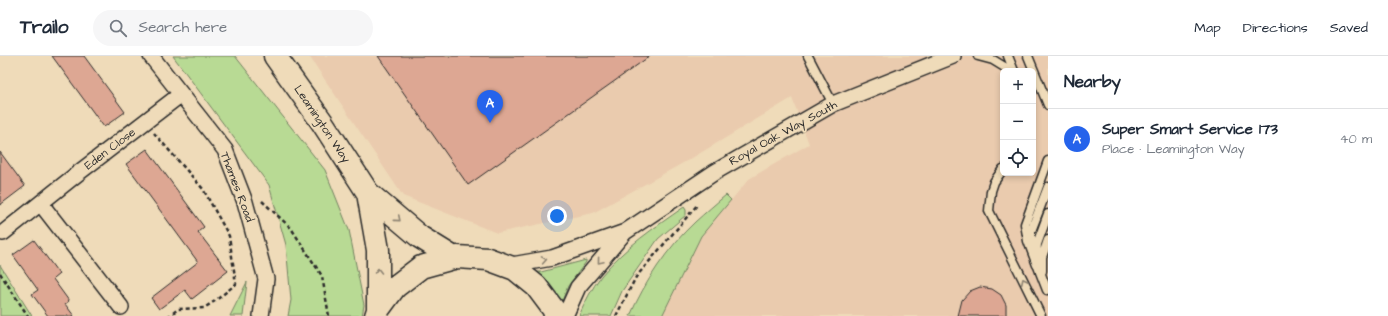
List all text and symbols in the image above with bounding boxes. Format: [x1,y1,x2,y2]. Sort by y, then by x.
search box [93,10,373,46]
text: Trailo [20,14,69,41]
icon: search [107,17,129,39]
text: Search here [139,17,227,38]
text: Map [1194,18,1221,38]
text: Directions [1243,18,1308,38]
text: Saved [1330,18,1368,38]
map controls [1000,68,1036,176]
button: + [1000,68,1036,104]
text: Nearby [1064,70,1121,94]
street label: Leamington Way [289,82,355,167]
pin: A [477,90,503,123]
street label: Royal Oak Way South [726,96,841,171]
button: − [1000,104,1036,140]
text: Super Smart Service 173 [1102,119,1278,140]
street label: Eden Close [81,124,140,174]
text: A [1073,130,1081,148]
text: 40 m [1340,130,1372,148]
button: locate [1000,140,1036,176]
text: Place · Leamington Way [1102,140,1245,158]
street label: Thames Road [216,150,258,224]
your location [547,206,567,226]
one-way arrow [393,214,401,221]
one-way arrow [541,256,548,264]
one-way arrow [598,257,605,264]
one-way arrow [374,268,382,274]
one-way arrow [1021,277,1029,285]

